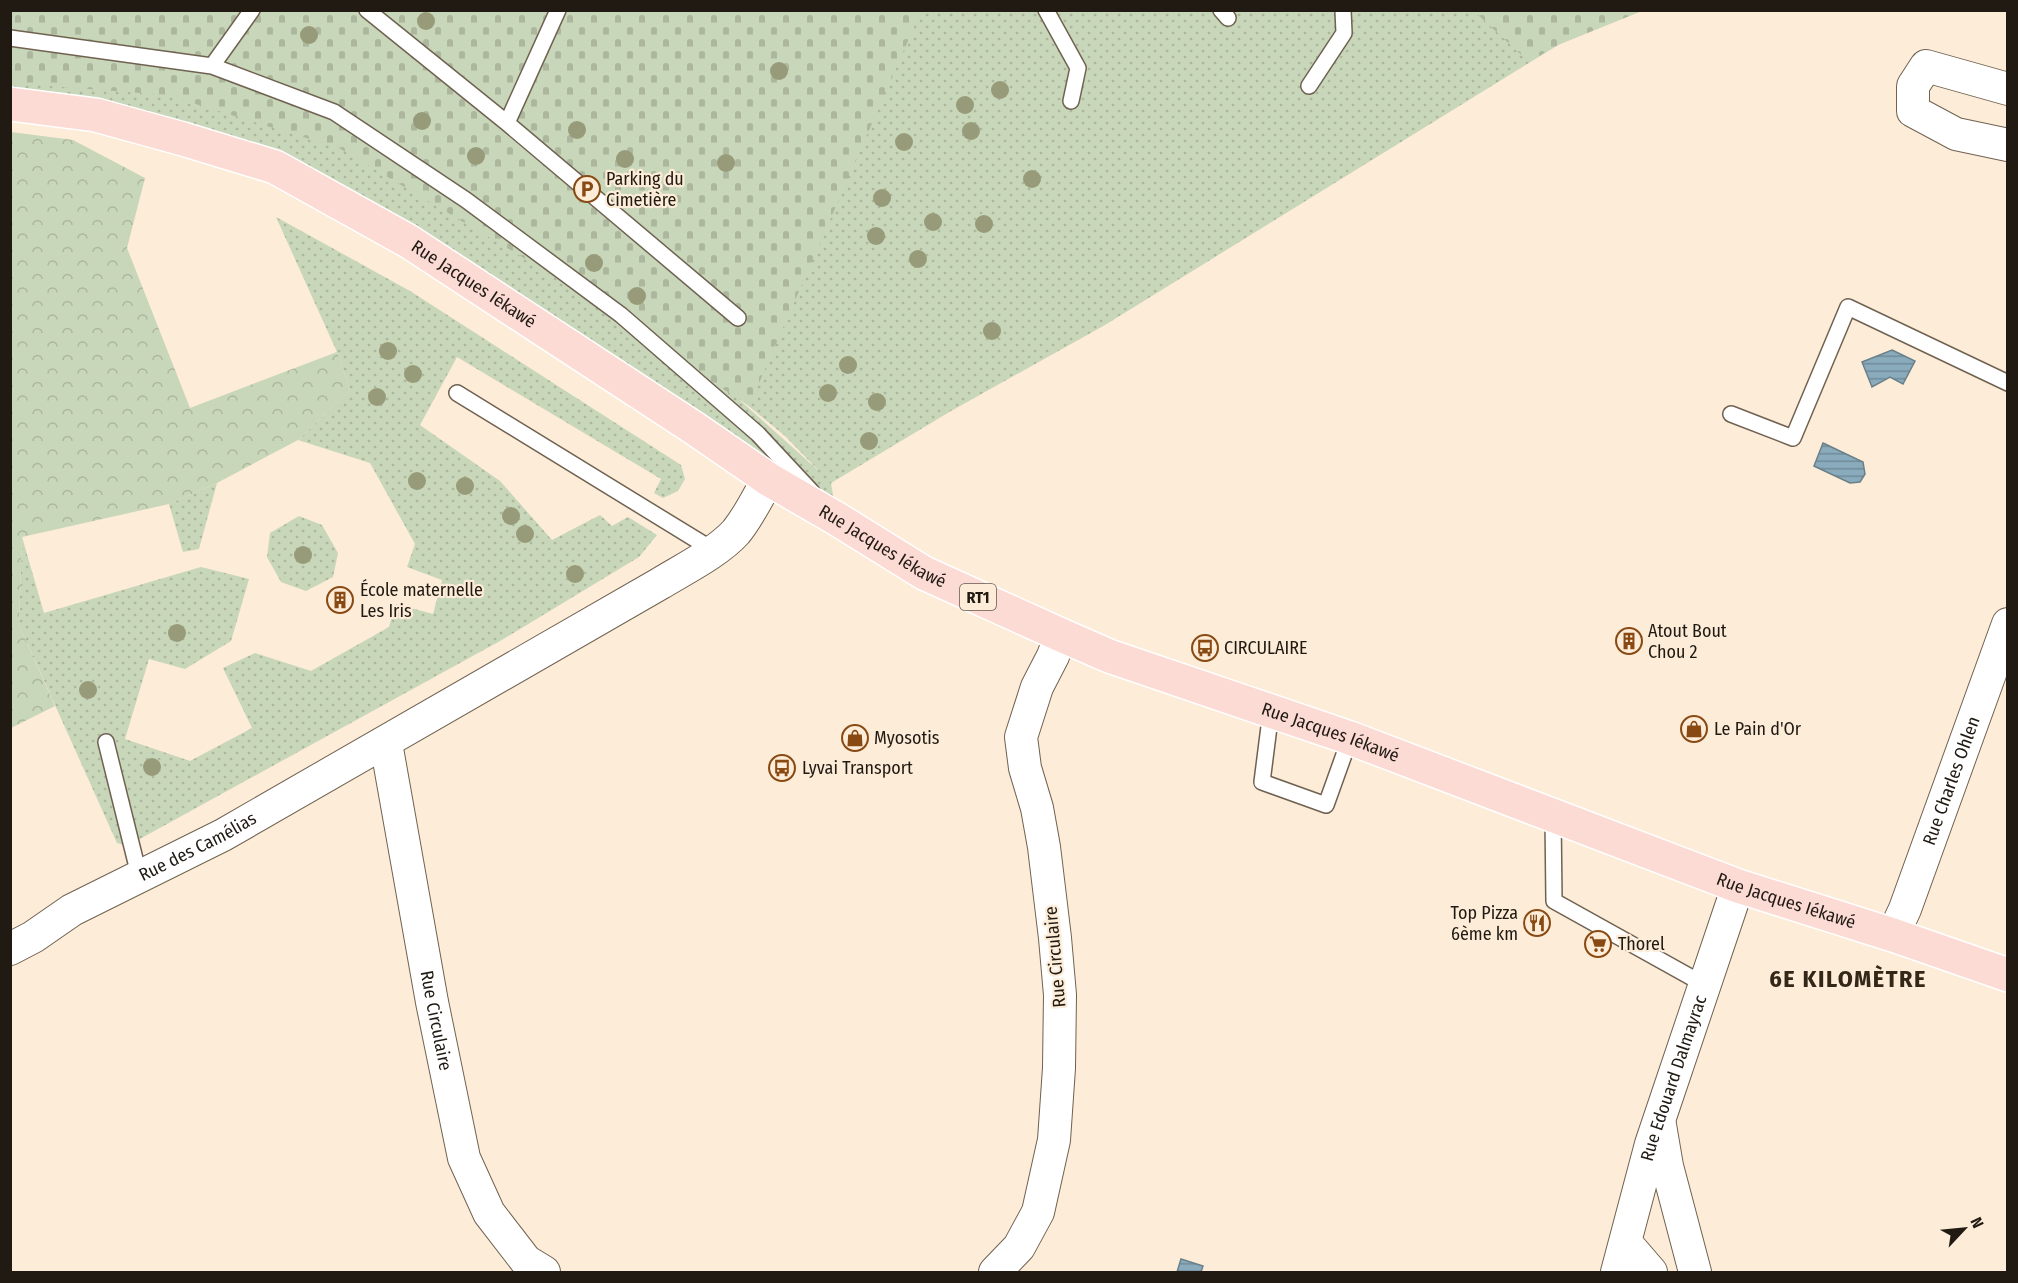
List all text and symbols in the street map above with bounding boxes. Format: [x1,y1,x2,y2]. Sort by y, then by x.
place label: Parking du Cimetière [606,168,684,211]
parking icon: Parking du Cimetière [572,174,602,204]
street label: Rue Jacques Iékawé [407,235,540,333]
street label: Rue Jacques Iékawé [815,500,950,593]
place label: École maternelle Les Iris [360,578,483,622]
road number: RT1 [960,584,996,610]
building icon: École maternelle Les Iris [325,585,355,615]
place label: Atout Bout Chou 2 [1648,620,1727,663]
building icon: Atout Bout Chou 2 [1614,626,1644,656]
bus stop icon: CIRCULAIRE [1190,633,1220,663]
place label: CIRCULAIRE [1224,637,1307,659]
street label: Rue Jacques Iékawé [1259,698,1403,767]
street label: Rue Charles Ohlen [1918,713,1985,848]
shop icon: Le Pain d'Or [1679,714,1709,744]
place label: Le Pain d'Or [1714,718,1802,740]
shop icon: Myosotis [840,723,870,753]
place label: Myosotis [874,727,940,749]
bus stop icon: Lyvai Transport [767,753,797,783]
place label: Lyvai Transport [802,757,913,779]
street label: Rue des Camélias [135,807,260,886]
street label: Rue Jacques Iékawé [1714,868,1858,933]
place label: Top Pizza 6ème km [1451,902,1518,945]
street label: Rue Circulaire [1040,905,1070,1009]
restaurant icon: Top Pizza 6ème km [1522,908,1552,938]
supermarket icon: Thorel [1583,929,1613,959]
place label: Thorel [1618,933,1665,955]
district label: 6E KILOMÈTRE [1769,964,1927,993]
street label: Rue Circulaire [416,969,457,1073]
street label: Rue Edouard Dalmayrac [1636,992,1712,1164]
north arrow [1934,1199,1994,1259]
text: N [1966,1214,1988,1231]

